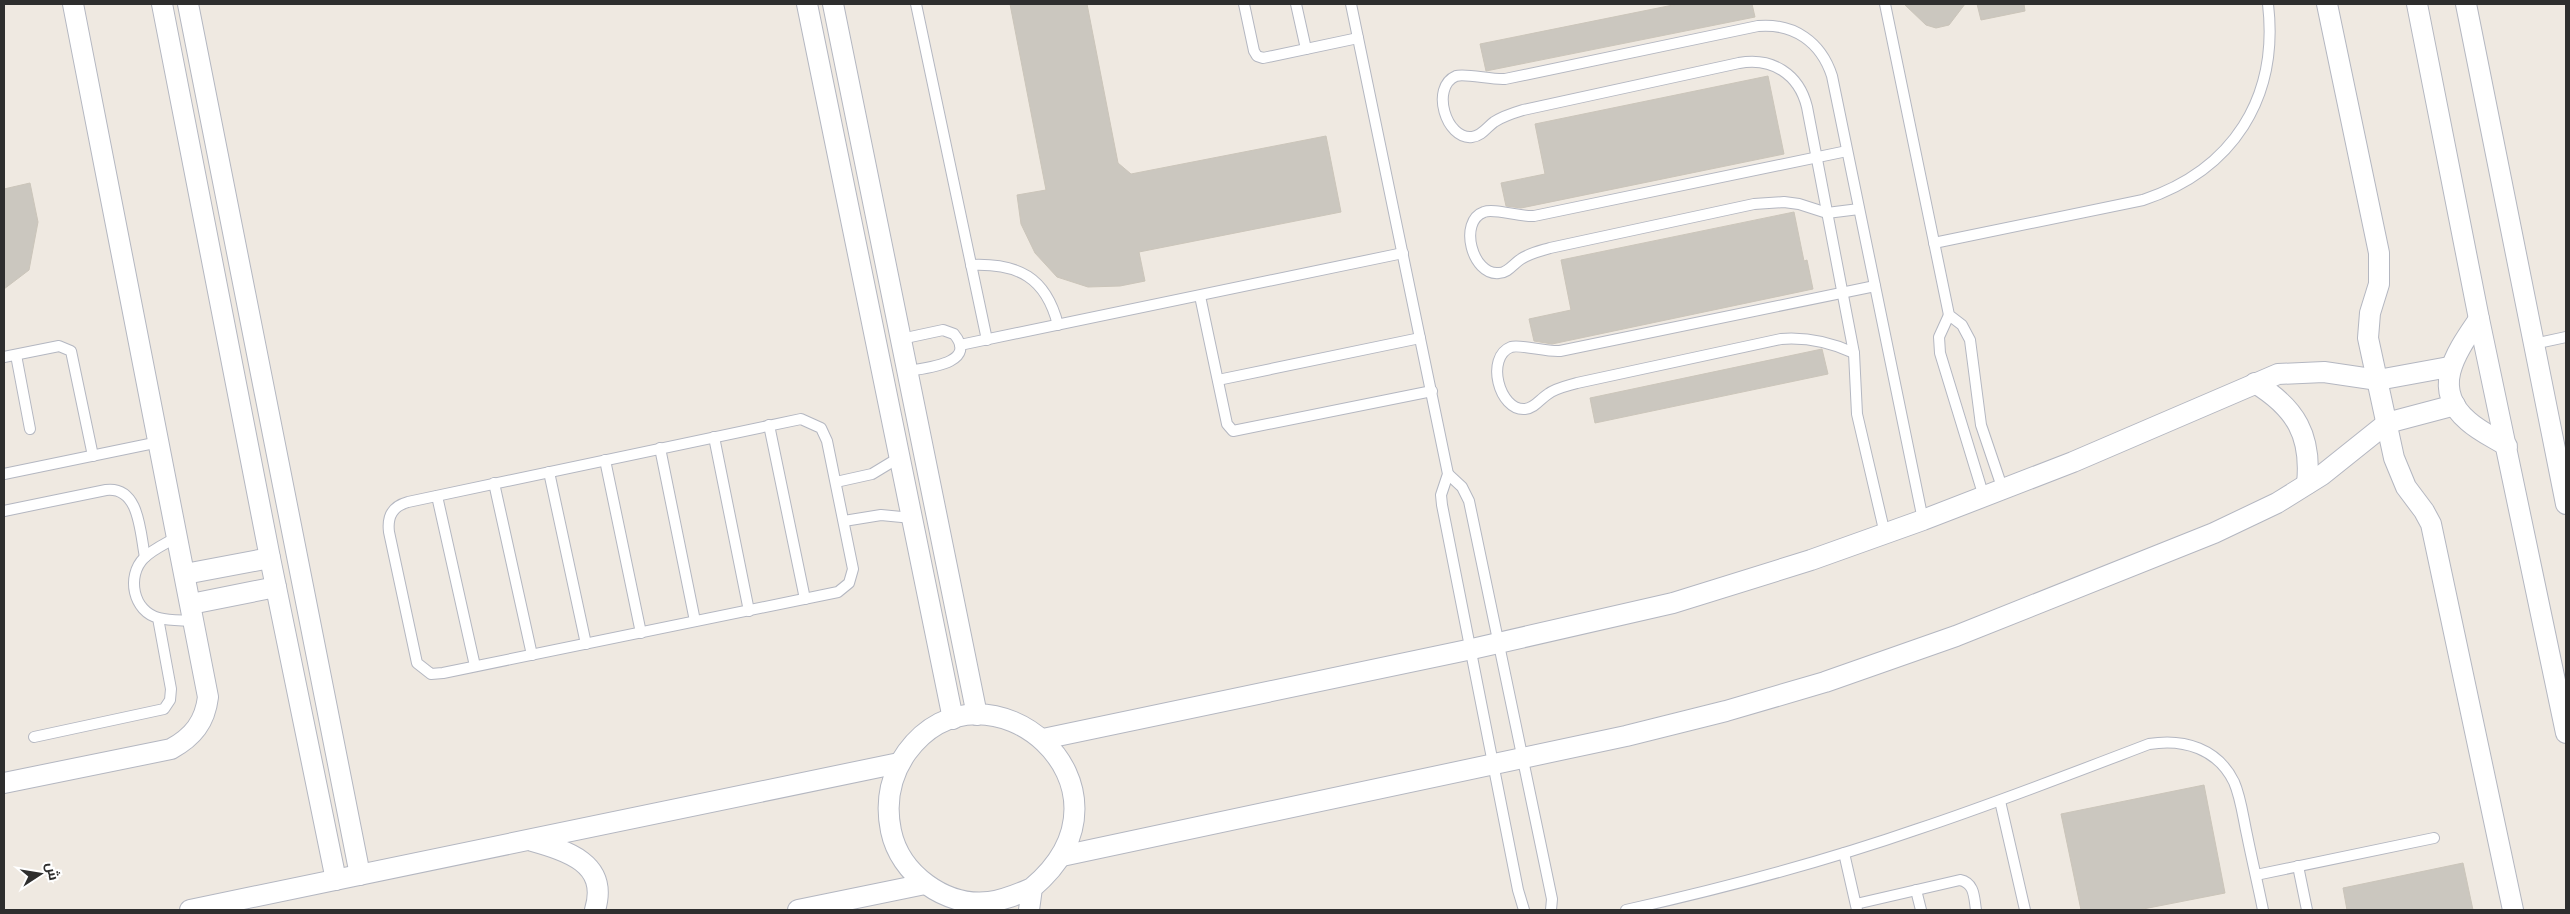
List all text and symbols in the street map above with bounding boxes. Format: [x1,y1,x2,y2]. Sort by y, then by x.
north arrow [15,849,65,899]
text: ش [42,861,62,882]

